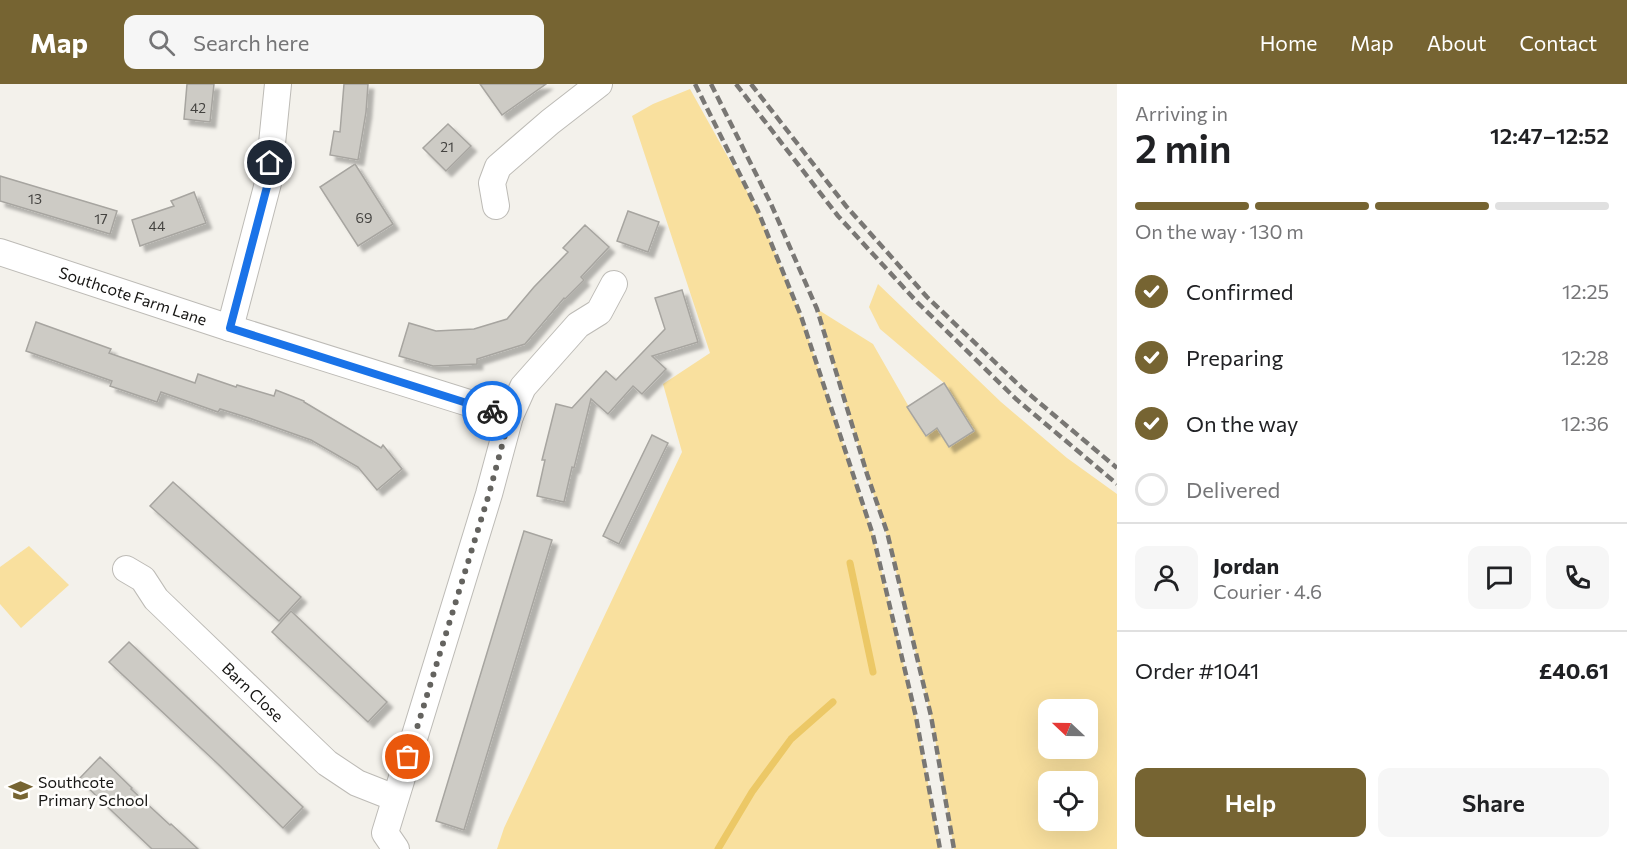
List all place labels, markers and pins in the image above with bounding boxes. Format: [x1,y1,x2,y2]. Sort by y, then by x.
pin [244,137,295,188]
pin [382,731,433,782]
place label: Southcote Primary School [38,772,148,809]
school or university icon: Southcote Primary School [7,778,33,804]

